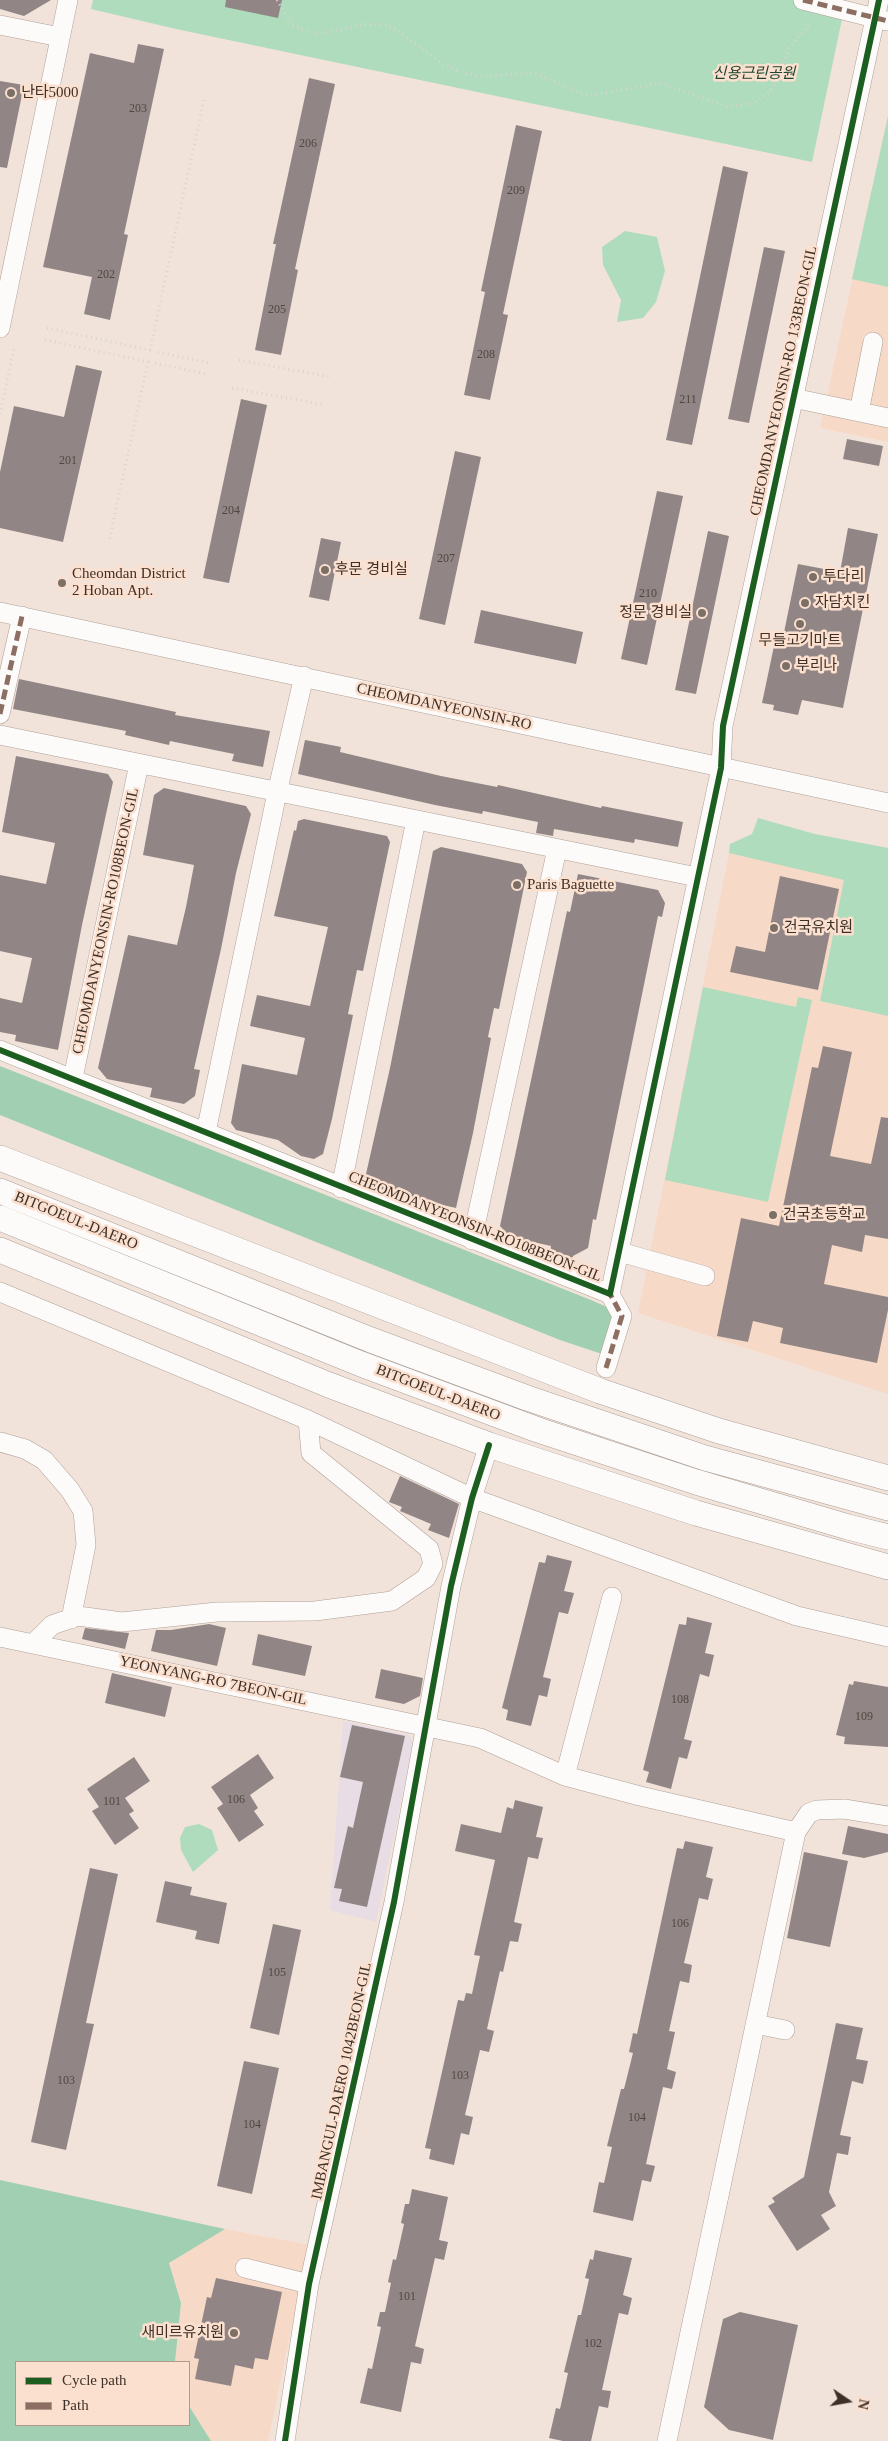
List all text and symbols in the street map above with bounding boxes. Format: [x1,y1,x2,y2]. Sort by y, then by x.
park label: 신용근린공원 [713,65,795,83]
place label: 난타5000 [21,84,79,102]
marker: 난타5000 [5,87,17,99]
house number: 203 [129,102,147,116]
house number: 206 [299,137,317,151]
house number: 209 [507,184,525,198]
street label: CHEOMDANYEONSIN-RO 133BEON-GIL [747,244,821,518]
house number: 202 [97,268,115,282]
house number: 205 [268,303,286,317]
house number: 208 [477,348,495,362]
house number: 211 [679,393,697,407]
house number: 201 [59,454,77,468]
house number: 204 [222,504,240,518]
house number: 207 [437,552,455,566]
place label: 후문 경비실 [335,561,408,579]
marker: 후문 경비실 [319,564,331,576]
place label: Cheomdan District 2 Hoban Apt. [72,565,186,600]
place label: 투다리 [823,568,864,586]
marker: 투다리 [807,571,819,583]
marker: Cheomdan District 2 Hoban Apt. [56,577,68,589]
house number: 210 [639,587,657,601]
place label: 자담치킨 [815,594,870,612]
marker: 자담치킨 [799,597,811,609]
place label: 정문 경비실 [619,604,692,622]
marker: 정문 경비실 [696,607,708,619]
marker: 무들고기마트 [794,618,806,630]
place label: 무들고기마트 [759,632,841,650]
place label: 부리나 [796,657,837,675]
marker: 부리나 [780,660,792,672]
street label: CHEOMDANYEONSIN-RO [355,680,533,734]
street label: CHEOMDANYEONSIN-RO108BEON-GIL [69,786,143,1056]
place label: Paris Baguette [527,876,614,894]
marker: Paris Baguette [511,879,523,891]
place label: 건국유치원 [784,919,853,937]
marker: 건국유치원 [768,922,780,934]
street label: CHEOMDANYEONSIN-RO108BEON-GIL [346,1168,604,1286]
street label: BITGOEUL-DAERO [12,1188,140,1254]
place label: 건국초등학교 [783,1206,866,1224]
marker: 건국초등학교 [767,1209,779,1221]
street label: BITGOEUL-DAERO [373,1361,503,1425]
street label: YEONYANG-RO 7BEON-GIL [118,1652,308,1710]
house number: 108 [671,1693,689,1707]
house number: 109 [855,1710,873,1724]
house number: 106 [227,1793,245,1807]
house number: 101 [103,1795,121,1809]
house number: 106 [671,1917,689,1931]
street label: IMBANGUL-DAERO 1042BEON-GIL [308,1961,376,2201]
house number: 105 [268,1966,286,1980]
house number: 103 [451,2069,469,2083]
house number: 103 [57,2074,75,2088]
house number: 104 [628,2111,646,2125]
house number: 104 [243,2118,261,2132]
house number: 101 [398,2290,416,2304]
place label: 새미르유치원 [141,2324,224,2342]
marker: 새미르유치원 [228,2327,240,2339]
house number: 102 [584,2337,602,2351]
legend [15,2361,190,2426]
text: Cycle path [62,2372,127,2388]
north arrow [823,2376,873,2426]
text: Path [62,2397,89,2413]
text: N [855,2398,872,2411]

